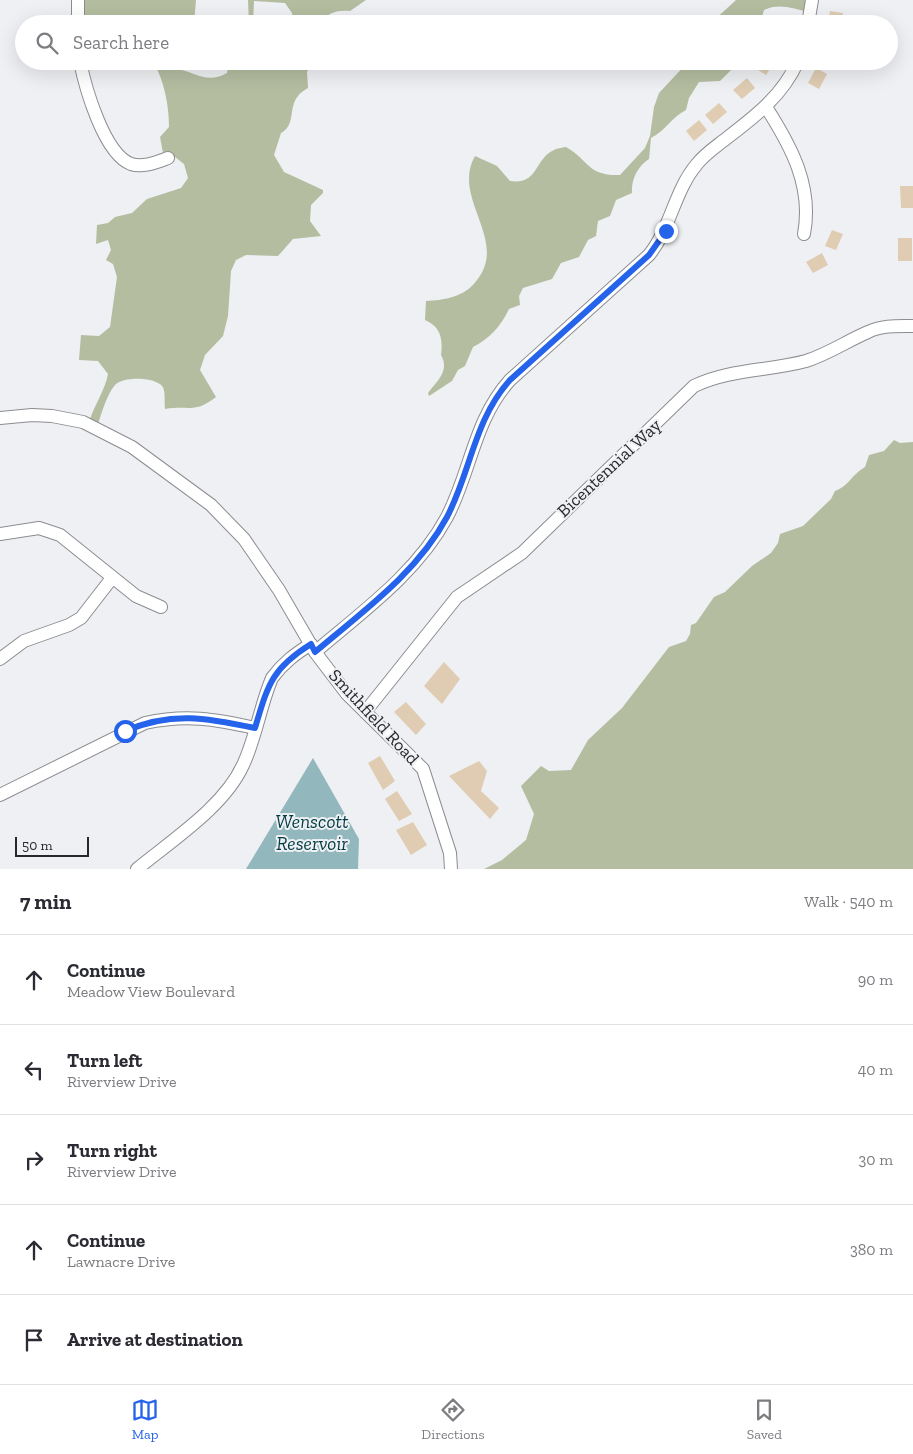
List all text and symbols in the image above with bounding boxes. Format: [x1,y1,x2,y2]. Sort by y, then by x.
search box [15,15,898,70]
icon: search [33,29,61,57]
text: Search here [73,31,169,54]
route end [655,220,678,243]
street label: Bicentennial Way [552,414,666,522]
street label: Smithfield Road [324,664,424,770]
route start [114,720,137,743]
water label: Wenscott Reservoir [275,810,349,855]
scale bar [15,834,89,857]
text: 50 m [22,837,53,854]
text: 7 min [20,889,71,914]
text: Walk · 540 m [804,892,893,911]
text: Continue [67,959,145,982]
icon: ahead [20,966,48,994]
text: 90 m [858,970,893,989]
text: Meadow View Boulevard [67,982,235,1001]
text: Turn left [67,1049,142,1072]
icon: left [20,1056,48,1084]
text: 40 m [858,1060,893,1079]
text: Riverview Drive [67,1072,176,1091]
text: Turn right [67,1139,157,1162]
icon: right [20,1146,48,1174]
text: 30 m [859,1150,893,1169]
text: Riverview Drive [67,1162,176,1181]
text: Continue [67,1229,145,1252]
icon: ahead [20,1236,48,1264]
text: 380 m [850,1240,893,1259]
text: Lawnacre Drive [67,1252,175,1271]
icon: arrive [20,1326,48,1354]
text: Arrive at destination [67,1328,243,1351]
tab: Map [131,1396,159,1443]
tab: Directions [421,1396,485,1443]
tab: Saved [747,1396,782,1443]

